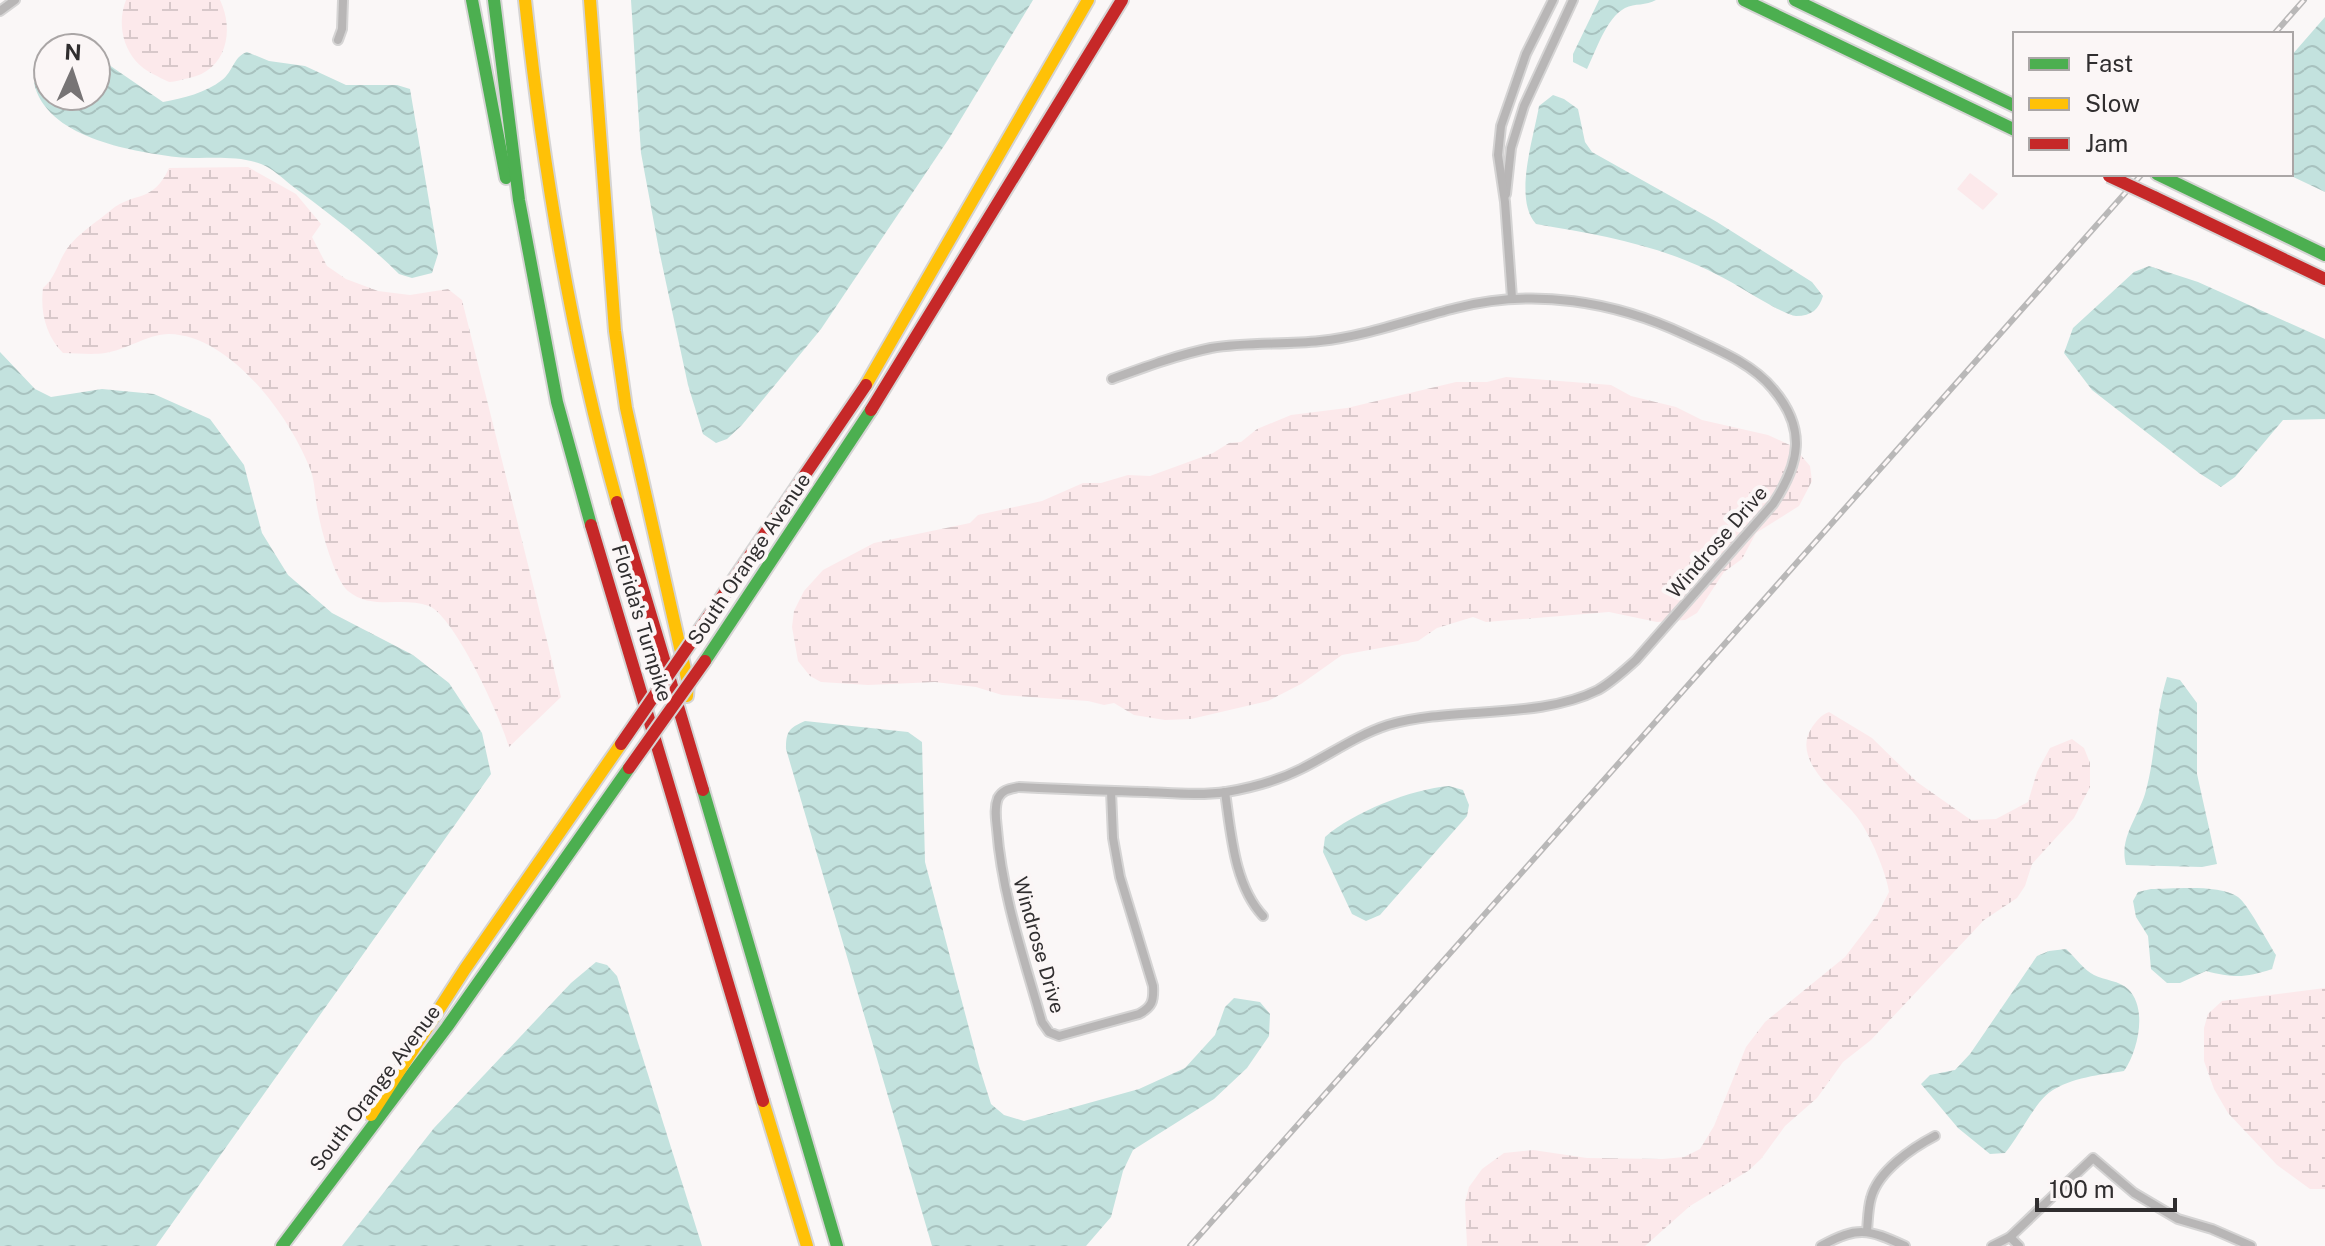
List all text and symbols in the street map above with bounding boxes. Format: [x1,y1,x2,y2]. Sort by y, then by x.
north arrow [32,32,112,112]
legend [2013,32,2293,176]
text: N [64,39,82,65]
text: Fast [2085,49,2133,77]
text: Slow [2085,89,2140,117]
text: Jam [2085,129,2128,157]
street label: South Orange Avenue [683,469,815,649]
street label: Windrose Drive [1662,481,1772,603]
street label: Florida's Turnpike [607,542,677,704]
street label: Windrose Drive [1008,874,1070,1016]
street label: South Orange Avenue [305,1000,445,1176]
scale bar [2037,1162,2175,1212]
text: 100 m [2049,1175,2115,1203]

